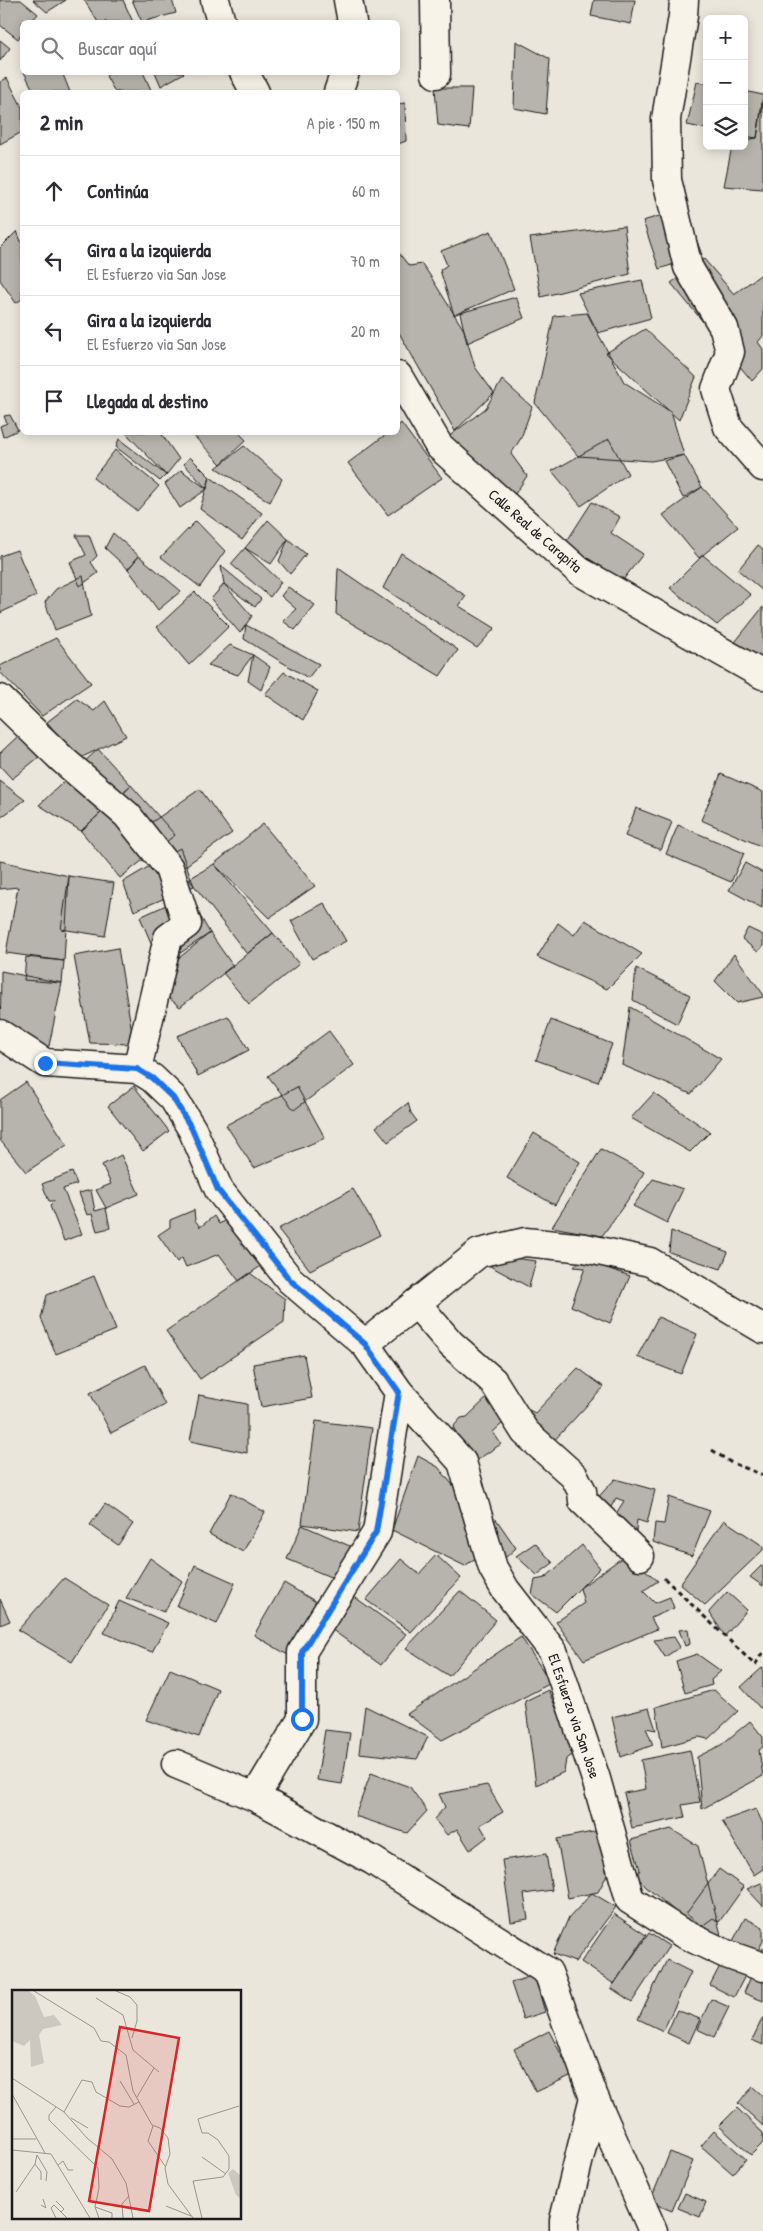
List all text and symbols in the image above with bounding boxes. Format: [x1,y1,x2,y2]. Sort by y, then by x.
map controls [703,15,748,150]
button: + [703,15,748,60]
search box [20,20,400,75]
icon: search [38,34,66,62]
text: Buscar aquí [78,35,157,61]
button: − [703,60,748,105]
button: layers [703,105,748,150]
text: 2 min [40,108,83,137]
text: A pie · 150 m [307,112,380,134]
icon: ahead [40,177,68,205]
text: Continúa [87,178,148,204]
text: 60 m [352,180,380,202]
text: Gira a la izquierda [87,237,211,263]
icon: left [40,247,68,275]
text: 70 m [350,250,380,272]
text: El Esfuerzo via San Jose [87,263,226,285]
text: Gira a la izquierda [87,307,211,333]
icon: left [40,317,68,345]
text: 20 m [351,320,380,342]
text: El Esfuerzo via San Jose [87,333,226,355]
icon: arrive [40,387,68,415]
text: Llegada al destino [87,388,208,414]
street label: Calle Real de Carapita [484,484,587,577]
route end [34,1052,57,1075]
street label: El Esfuerzo via San Jose [543,1651,606,1781]
route start [291,1708,314,1731]
inset map [12,1990,241,2218]

